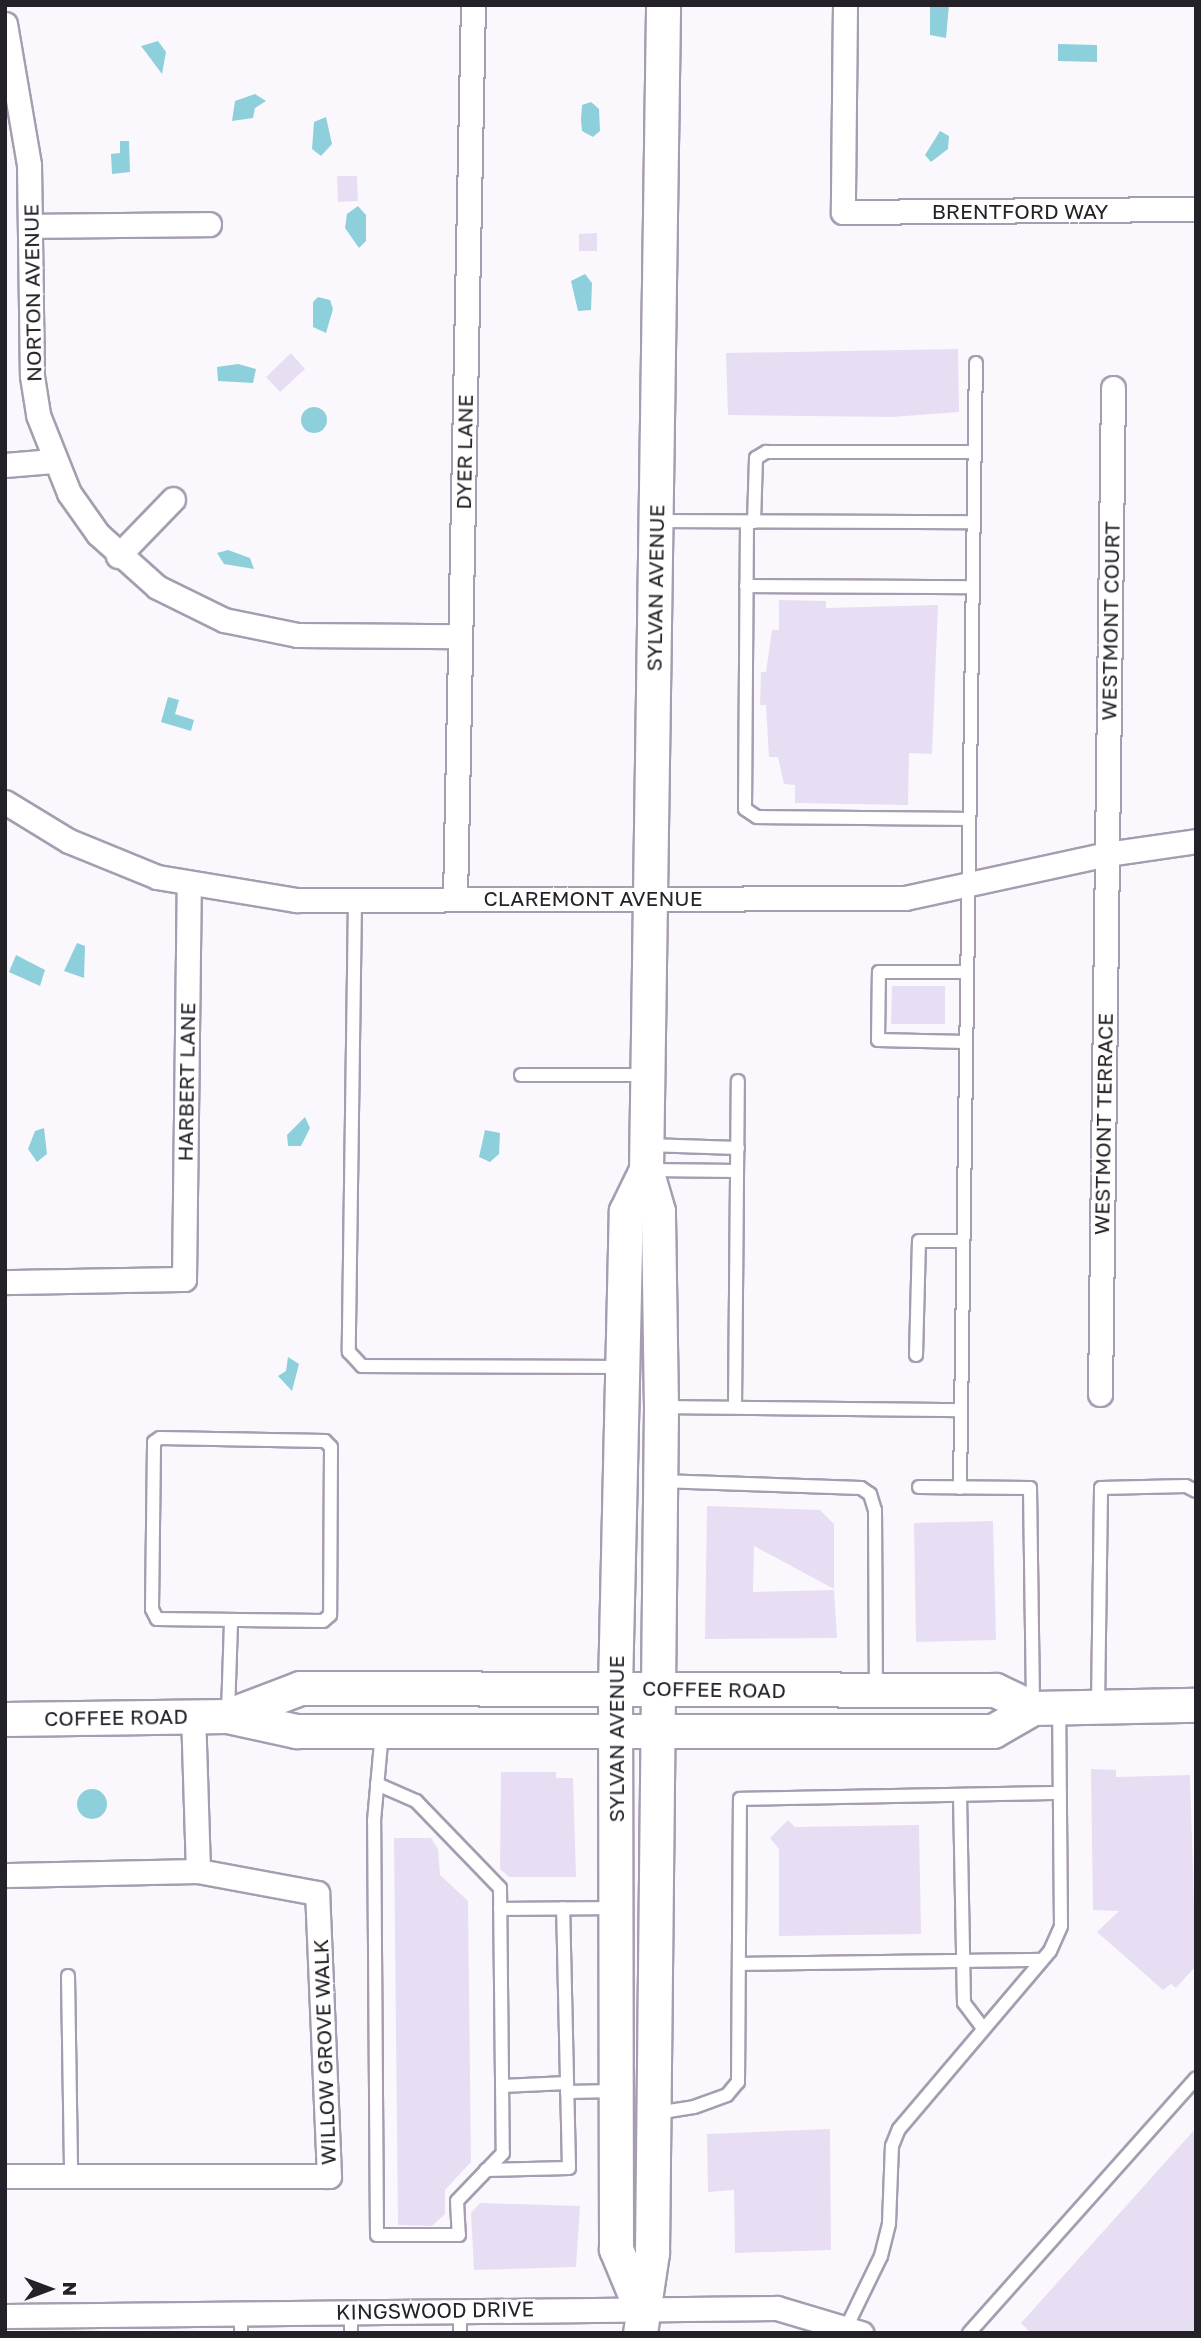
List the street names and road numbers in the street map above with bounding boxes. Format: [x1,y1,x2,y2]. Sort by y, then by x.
street label: BRENTFORD WAY [932,198,1108,224]
street label: NORTON AVENUE [18,204,46,382]
street label: DYER LANE [450,394,478,510]
street label: SYLVAN AVENUE [641,504,669,672]
street label: WESTMONT COURT [1096,521,1124,721]
street label: CLAREMONT AVENUE [483,885,703,911]
street label: HARBERT LANE [172,1002,200,1162]
street label: WESTMONT TERRACE [1088,1013,1118,1235]
street label: SYLVAN AVENUE [603,1656,629,1822]
street label: COFFEE ROAD [642,1675,786,1703]
street label: COFFEE ROAD [44,1703,188,1731]
street label: WILLOW GROVE WALK [307,1938,341,2166]
street label: KINGSWOOD DRIVE [336,2296,534,2324]

